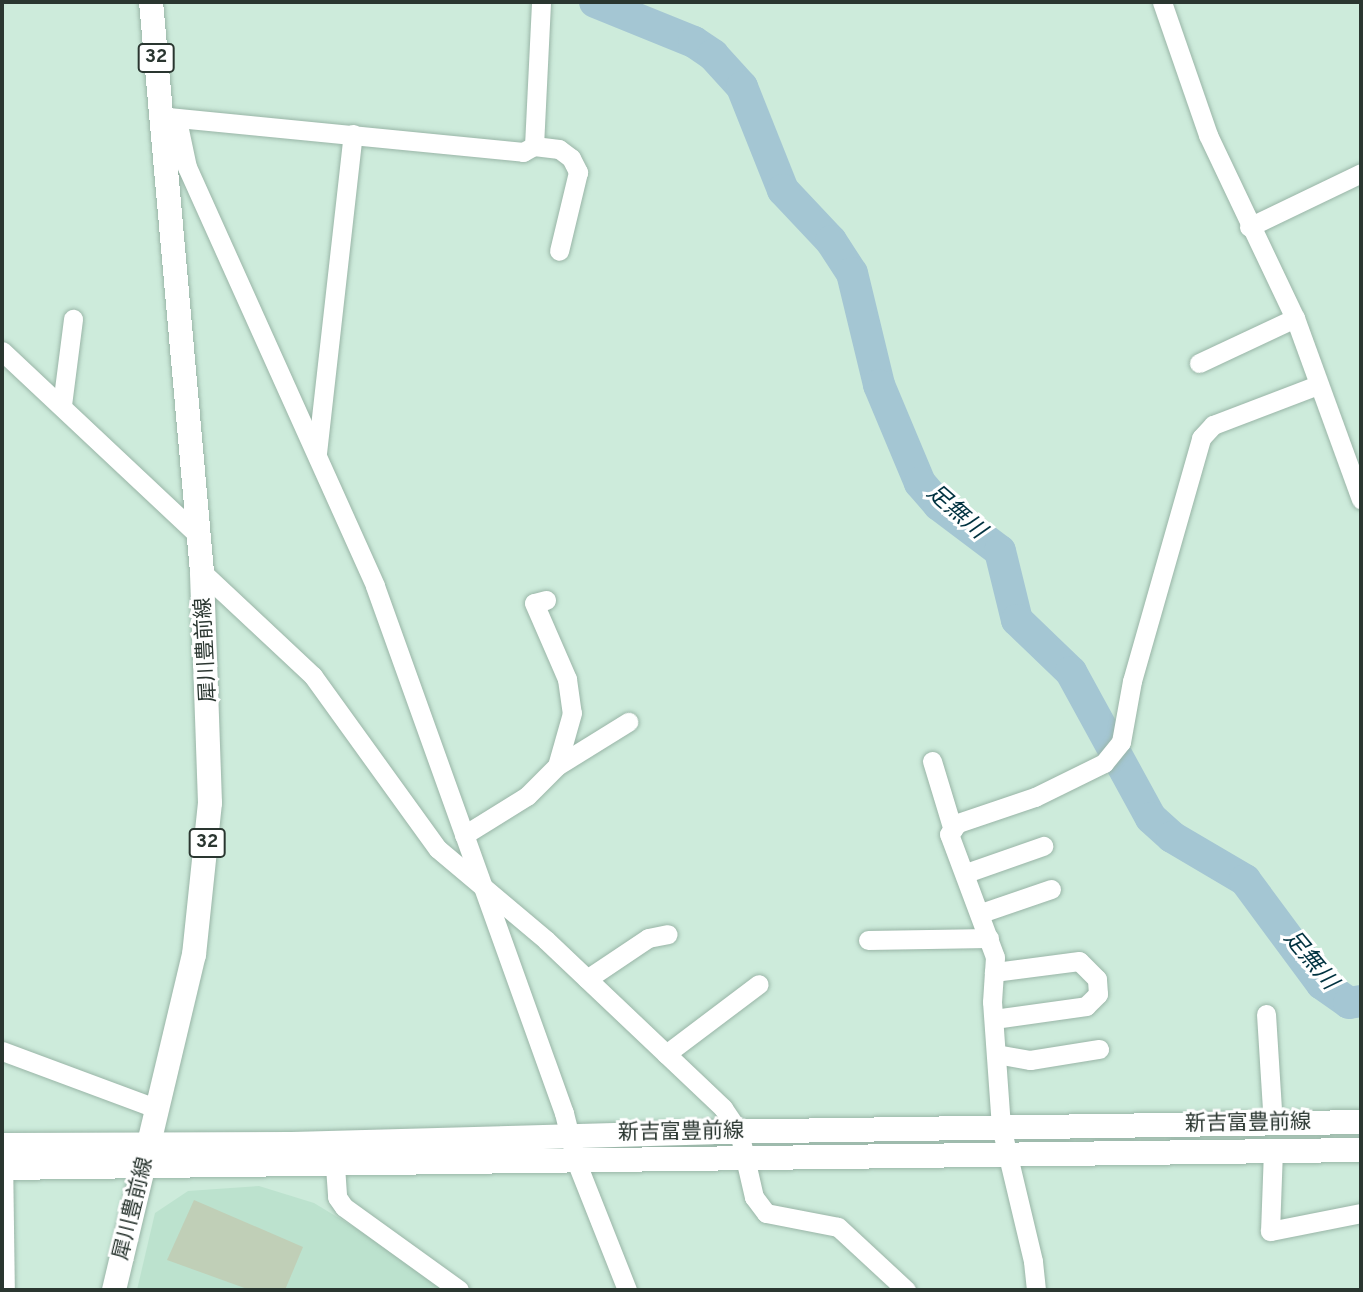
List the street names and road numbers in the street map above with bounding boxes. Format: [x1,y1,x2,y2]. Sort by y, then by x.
road number: 32 [137,43,175,74]
street label: 犀川豊前線 [192,597,222,703]
road number: 32 [188,828,226,858]
street label: 新吉富豊前線 [1185,1110,1311,1138]
street label: 新吉富豊前線 [618,1119,744,1147]
street label: 犀川豊前線 [109,1155,159,1263]

